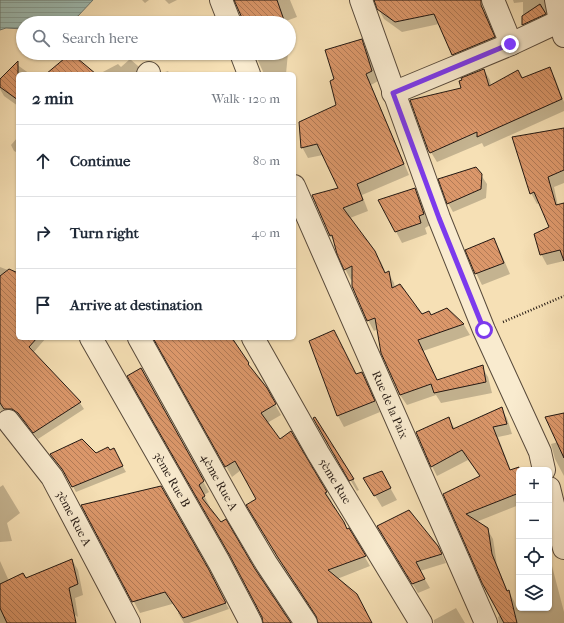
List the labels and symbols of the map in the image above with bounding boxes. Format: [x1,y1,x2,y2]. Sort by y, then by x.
route end [501,35,519,53]
route start [475,321,493,339]
street label: Rue de la Paix [369,369,411,442]
street label: 3ème Rue B [151,450,193,510]
street label: 4ème Rue A [198,451,241,513]
street label: 5ème Rue [316,456,354,507]
street label: 3ème Rue A [53,488,94,549]

